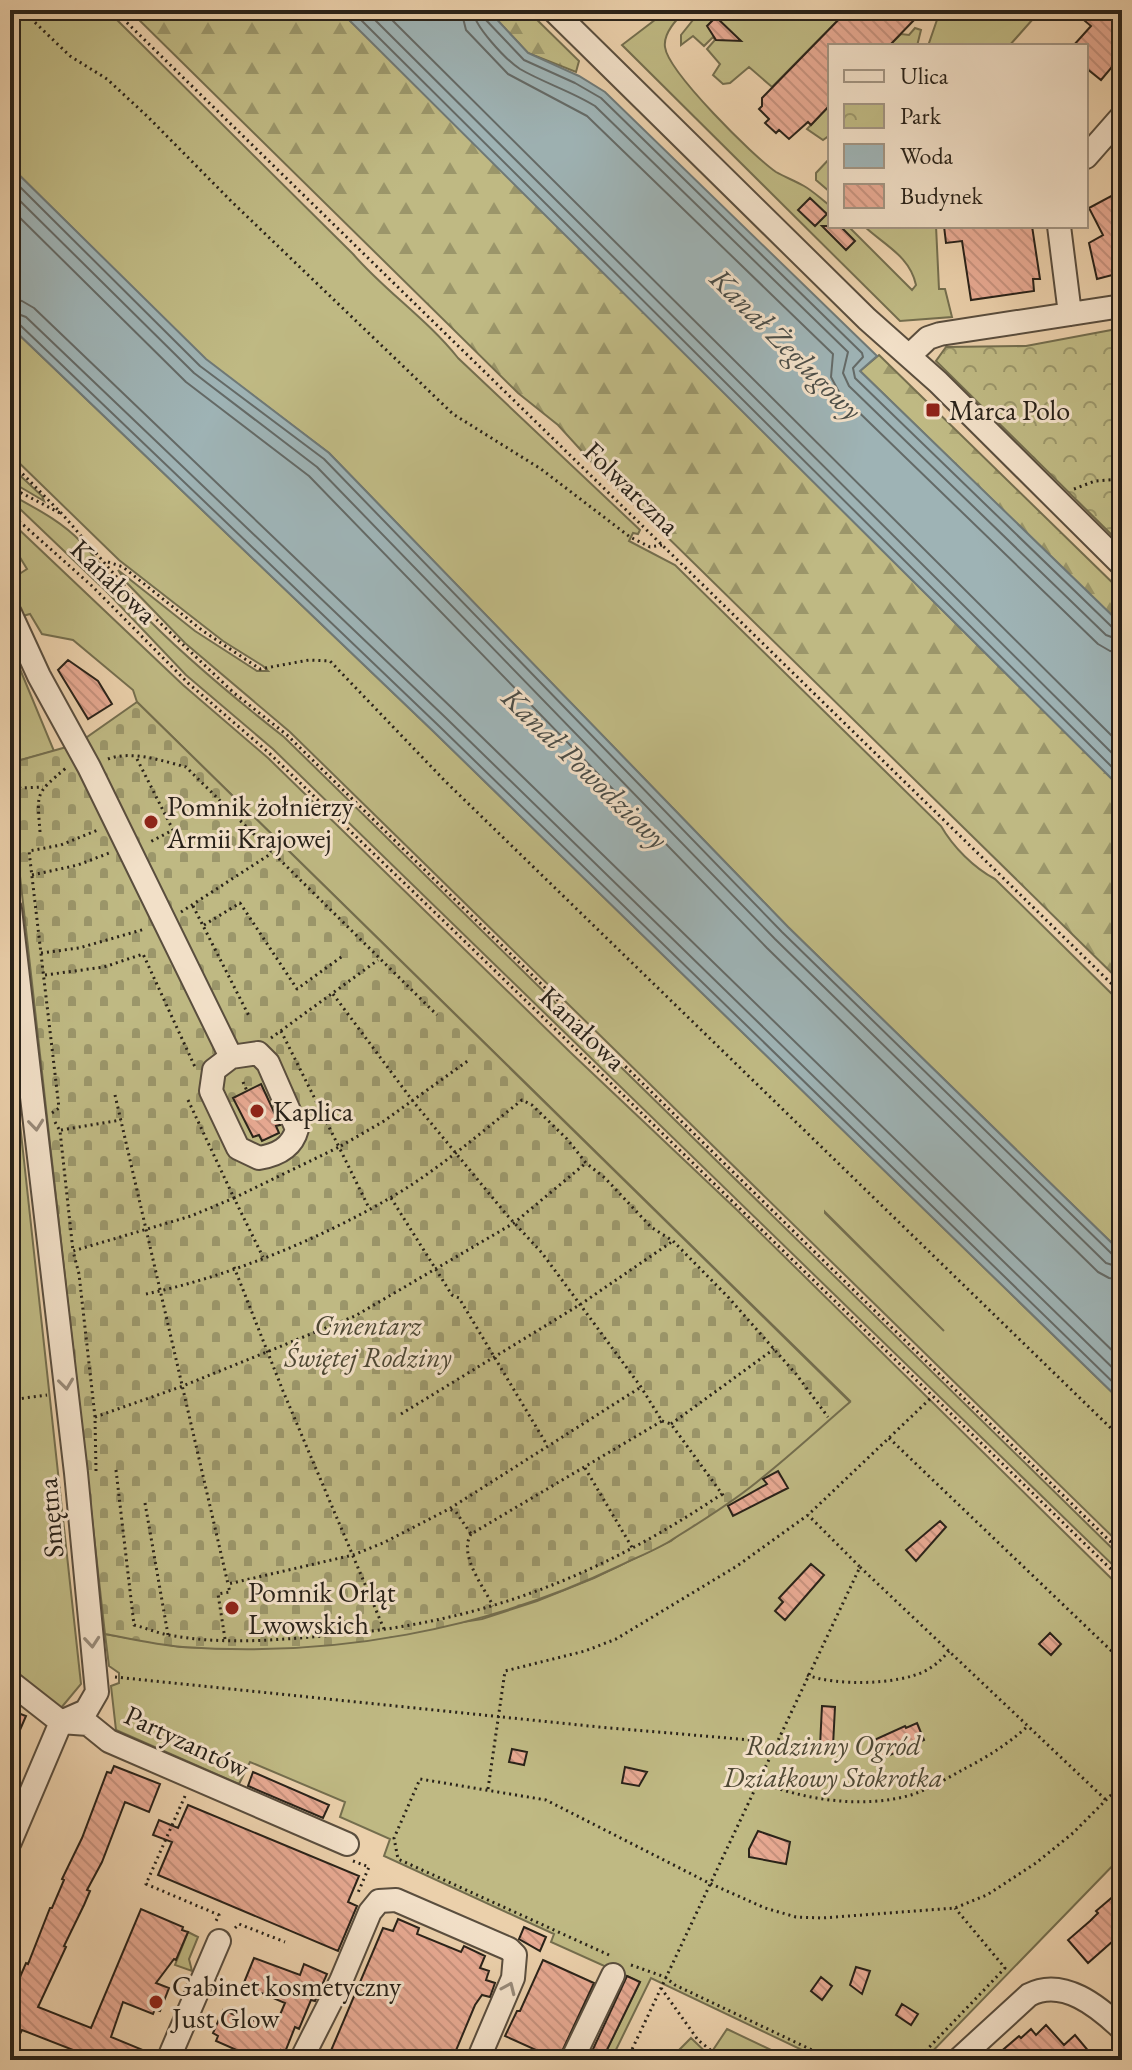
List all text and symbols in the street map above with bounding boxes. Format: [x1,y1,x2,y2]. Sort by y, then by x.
legend [828,44,1088,228]
text: Ulica [900,60,949,91]
text: Park [900,100,942,131]
text: Woda [900,140,954,171]
text: Budynek [900,180,983,211]
water label: Kanał Żeglugowy [701,258,871,428]
place label: Marca Polo [949,392,1070,428]
marker: Marca Polo [924,401,942,419]
street label: Folwarczna [576,433,688,543]
street label: Kanałowa [63,531,166,632]
water label: Kanał Powodziowy [493,678,677,857]
place label: Pomnik żołnierzy Armii Krajowej [166,788,354,856]
marker: Pomnik żołnierzy Armii Krajowej [142,813,160,831]
street label: Kanałowa [532,978,635,1079]
place label: Kaplica [273,1093,354,1129]
marker: Kaplica [248,1102,266,1120]
one-way arrow [27,1119,44,1132]
park label: Cmentarz Świętej Rodziny [283,1307,452,1375]
one-way arrow [57,1378,74,1391]
street label: Smętna [28,1476,71,1560]
place label: Pomnik Orląt Lwowskich [248,1574,396,1642]
marker: Pomnik Orląt Lwowskich [223,1599,241,1617]
one-way arrow [83,1636,100,1649]
street label: Partyzantów [119,1696,256,1786]
park label: Rodzinny Ogród Działkowy Stokrotka [722,1727,943,1795]
place label: Gabinet kosmetyczny Just Glow [170,1968,402,2036]
one-way arrow [499,1982,515,1997]
marker: Gabinet kosmetyczny Just Glow [147,1993,165,2011]

